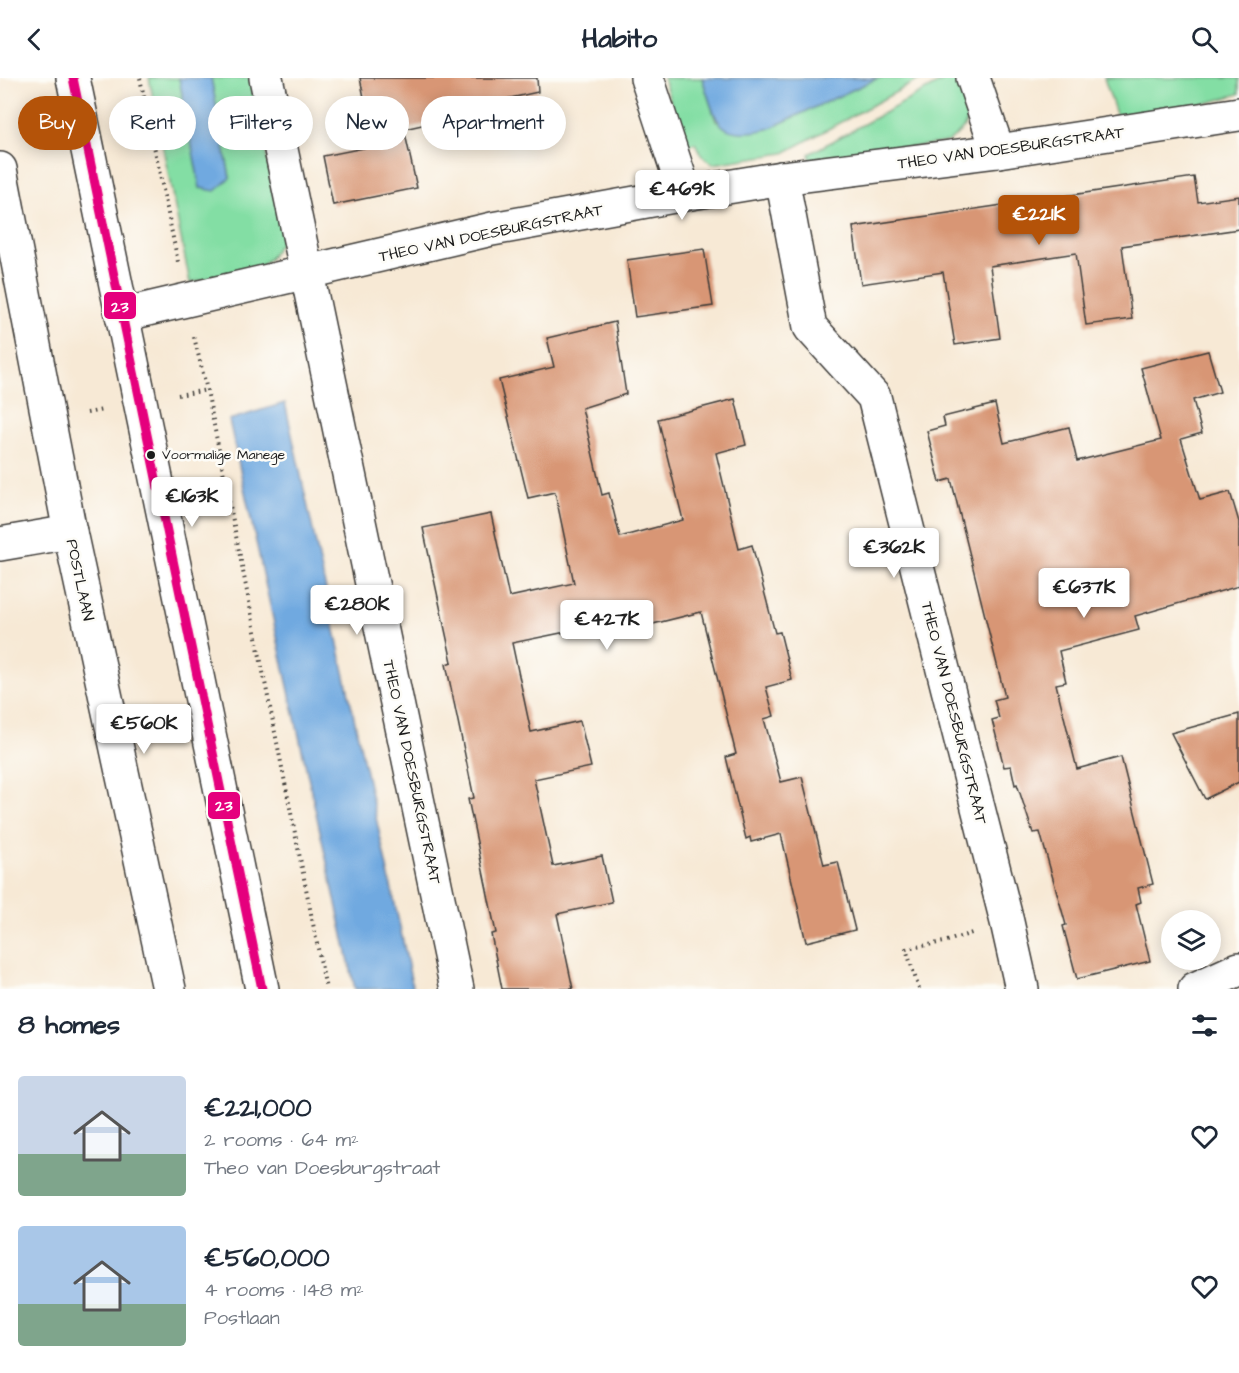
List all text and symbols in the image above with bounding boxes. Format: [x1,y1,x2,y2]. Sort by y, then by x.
text: Habito [582,20,657,58]
icon: back [18,23,51,56]
icon: search [1188,23,1221,56]
chip: Buy [18,96,97,150]
chip: Rent [109,96,196,150]
chip: Filters [208,96,313,150]
chip: New [325,96,409,150]
chip: Apartment [421,96,566,150]
street label: THEO VAN DOESBURGSTRAAT [896,121,1126,175]
pin: €469K [640,170,724,221]
text: €469K [649,175,715,203]
pin: €221K [997,195,1081,246]
street label: THEO VAN DOESBURGSTRAAT [377,198,605,268]
text: €221K [1012,200,1066,228]
line badge: 23 [103,291,137,320]
text: 23 [110,296,130,318]
place label: Voormalige Manege [162,445,285,465]
marker: Voormalige Manege [145,449,157,461]
pin: €163K [150,477,234,528]
text: €163K [165,482,219,510]
pin: €362K [852,528,936,579]
text: €362K [863,533,925,561]
street label: POSTLAAN [61,537,99,623]
pin: €637K [1042,568,1126,619]
text: €637K [1052,573,1116,601]
pin: €280K [315,585,399,636]
text: €280K [324,590,390,618]
street label: THEO VAN DOESBURGSTRAAT [916,599,992,827]
pin: €427K [565,600,649,651]
text: €427K [574,605,640,633]
street label: THEO VAN DOESBURGSTRAAT [377,658,447,886]
pin: €560K [102,704,186,755]
text: €560K [110,709,178,737]
line badge: 23 [207,791,241,820]
text: 23 [214,795,234,817]
map controls [1161,910,1221,970]
button: layers [1161,910,1221,970]
text: 8 homes [18,1007,120,1043]
icon: filters [1188,1009,1221,1042]
text: €221,000 [204,1090,312,1126]
icon: home [66,1100,138,1172]
icon: heart [1188,1120,1221,1153]
text: 2 rooms · 64 m² [204,1126,359,1154]
text: Theo van Doesburgstraat [204,1154,440,1182]
text: €560,000 [204,1240,330,1276]
icon: home [66,1250,138,1322]
icon: heart [1188,1270,1221,1303]
text: 4 rooms · 148 m² [204,1276,364,1304]
text: Postlaan [204,1304,280,1332]

